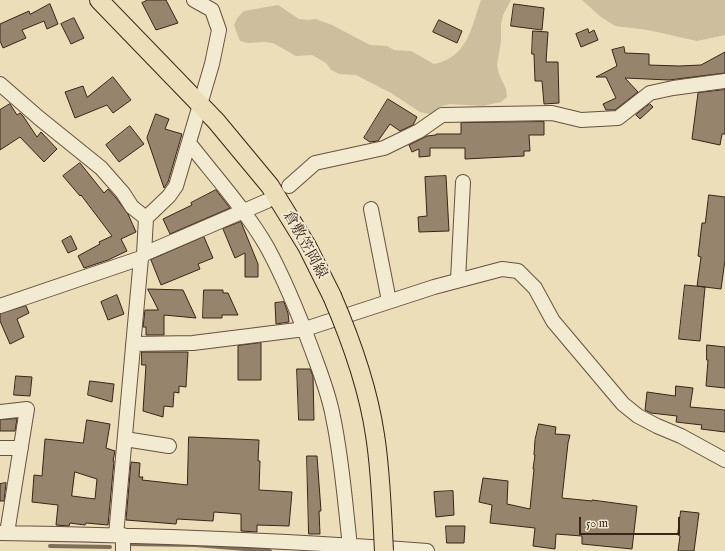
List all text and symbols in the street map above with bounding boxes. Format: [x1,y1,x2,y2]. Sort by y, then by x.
street label: 倉敷笠岡線 [278,208,330,282]
scale bar [581,509,682,535]
text: 50 m [586,516,608,531]

